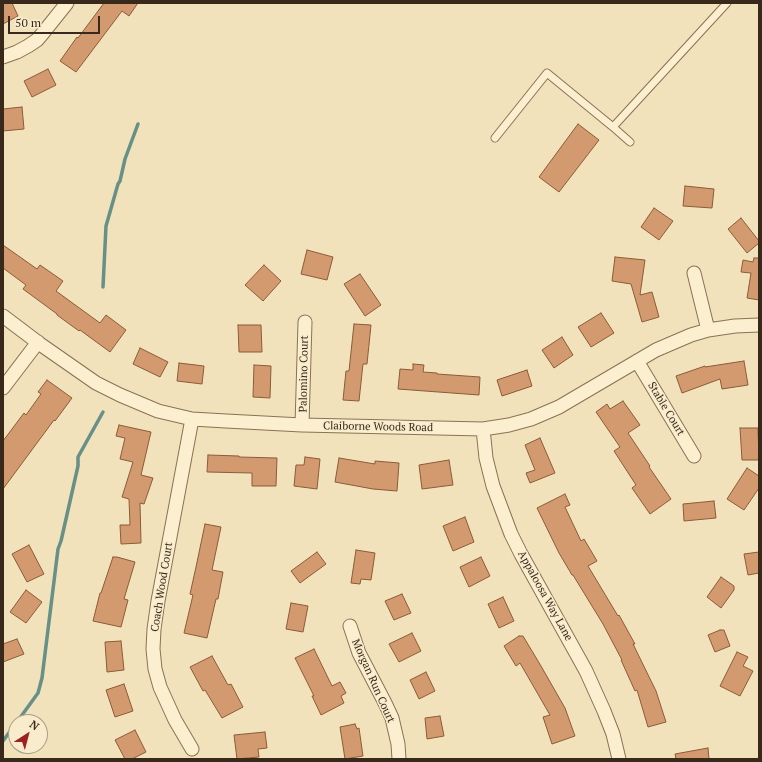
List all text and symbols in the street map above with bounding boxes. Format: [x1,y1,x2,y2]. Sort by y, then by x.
scale bar [10,8,102,34]
text: 50 m [15,15,41,30]
street label: Palomino Court [297,335,311,413]
street label: Stable Court [645,380,687,438]
street label: Claiborne Woods Road [323,419,433,435]
street label: Coach Wood Court [148,541,176,633]
street label: Appaloosa Way Lane [515,549,575,643]
street label: Morgan Run Court [349,637,397,725]
north arrow [8,714,48,754]
text: N [27,717,42,733]

